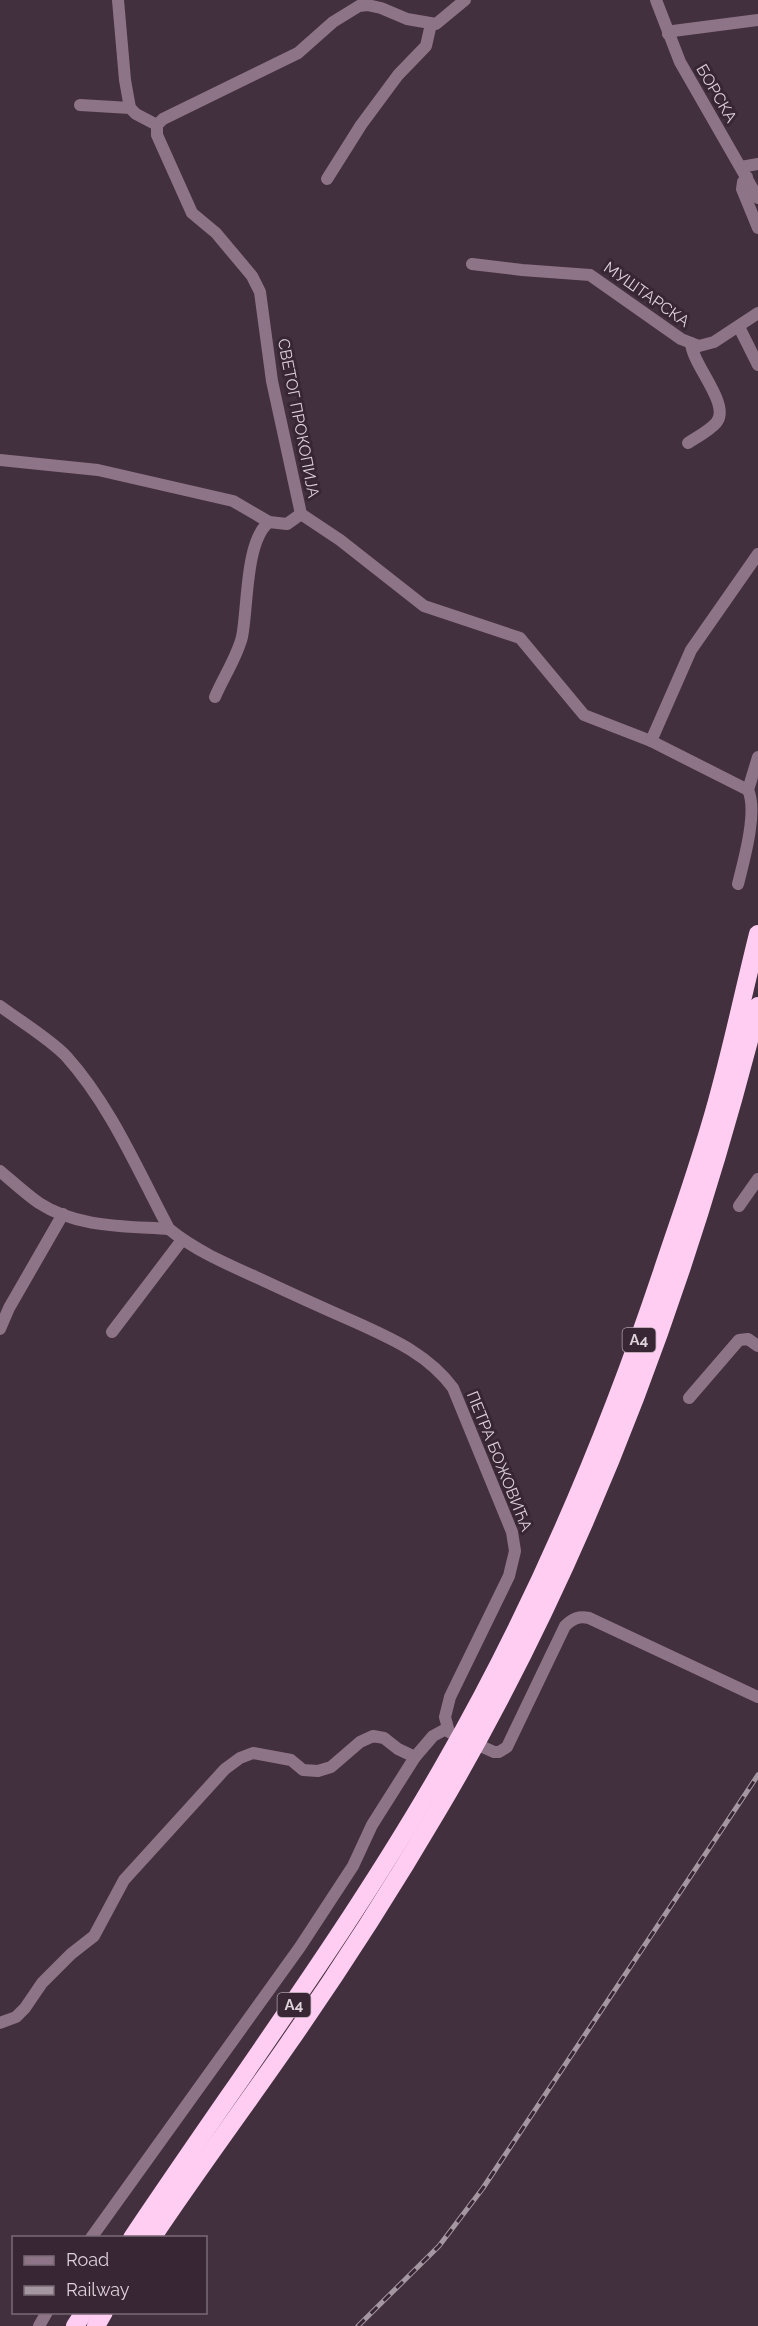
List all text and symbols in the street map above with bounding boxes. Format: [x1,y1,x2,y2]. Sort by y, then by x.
street label: БОРСКА [692,61,741,126]
street label: МУШТАРСКА [600,258,693,331]
street label: СВЕТОГ ПРОКОПИЈА [274,337,323,500]
road number: A4 [622,1328,656,1352]
street label: ПЕТРА БОЖОВИЋА [463,1388,536,1534]
road number: A4 [278,1993,310,2017]
legend [12,2236,207,2314]
text: Road [66,2249,109,2270]
text: Railway [66,2279,130,2300]

